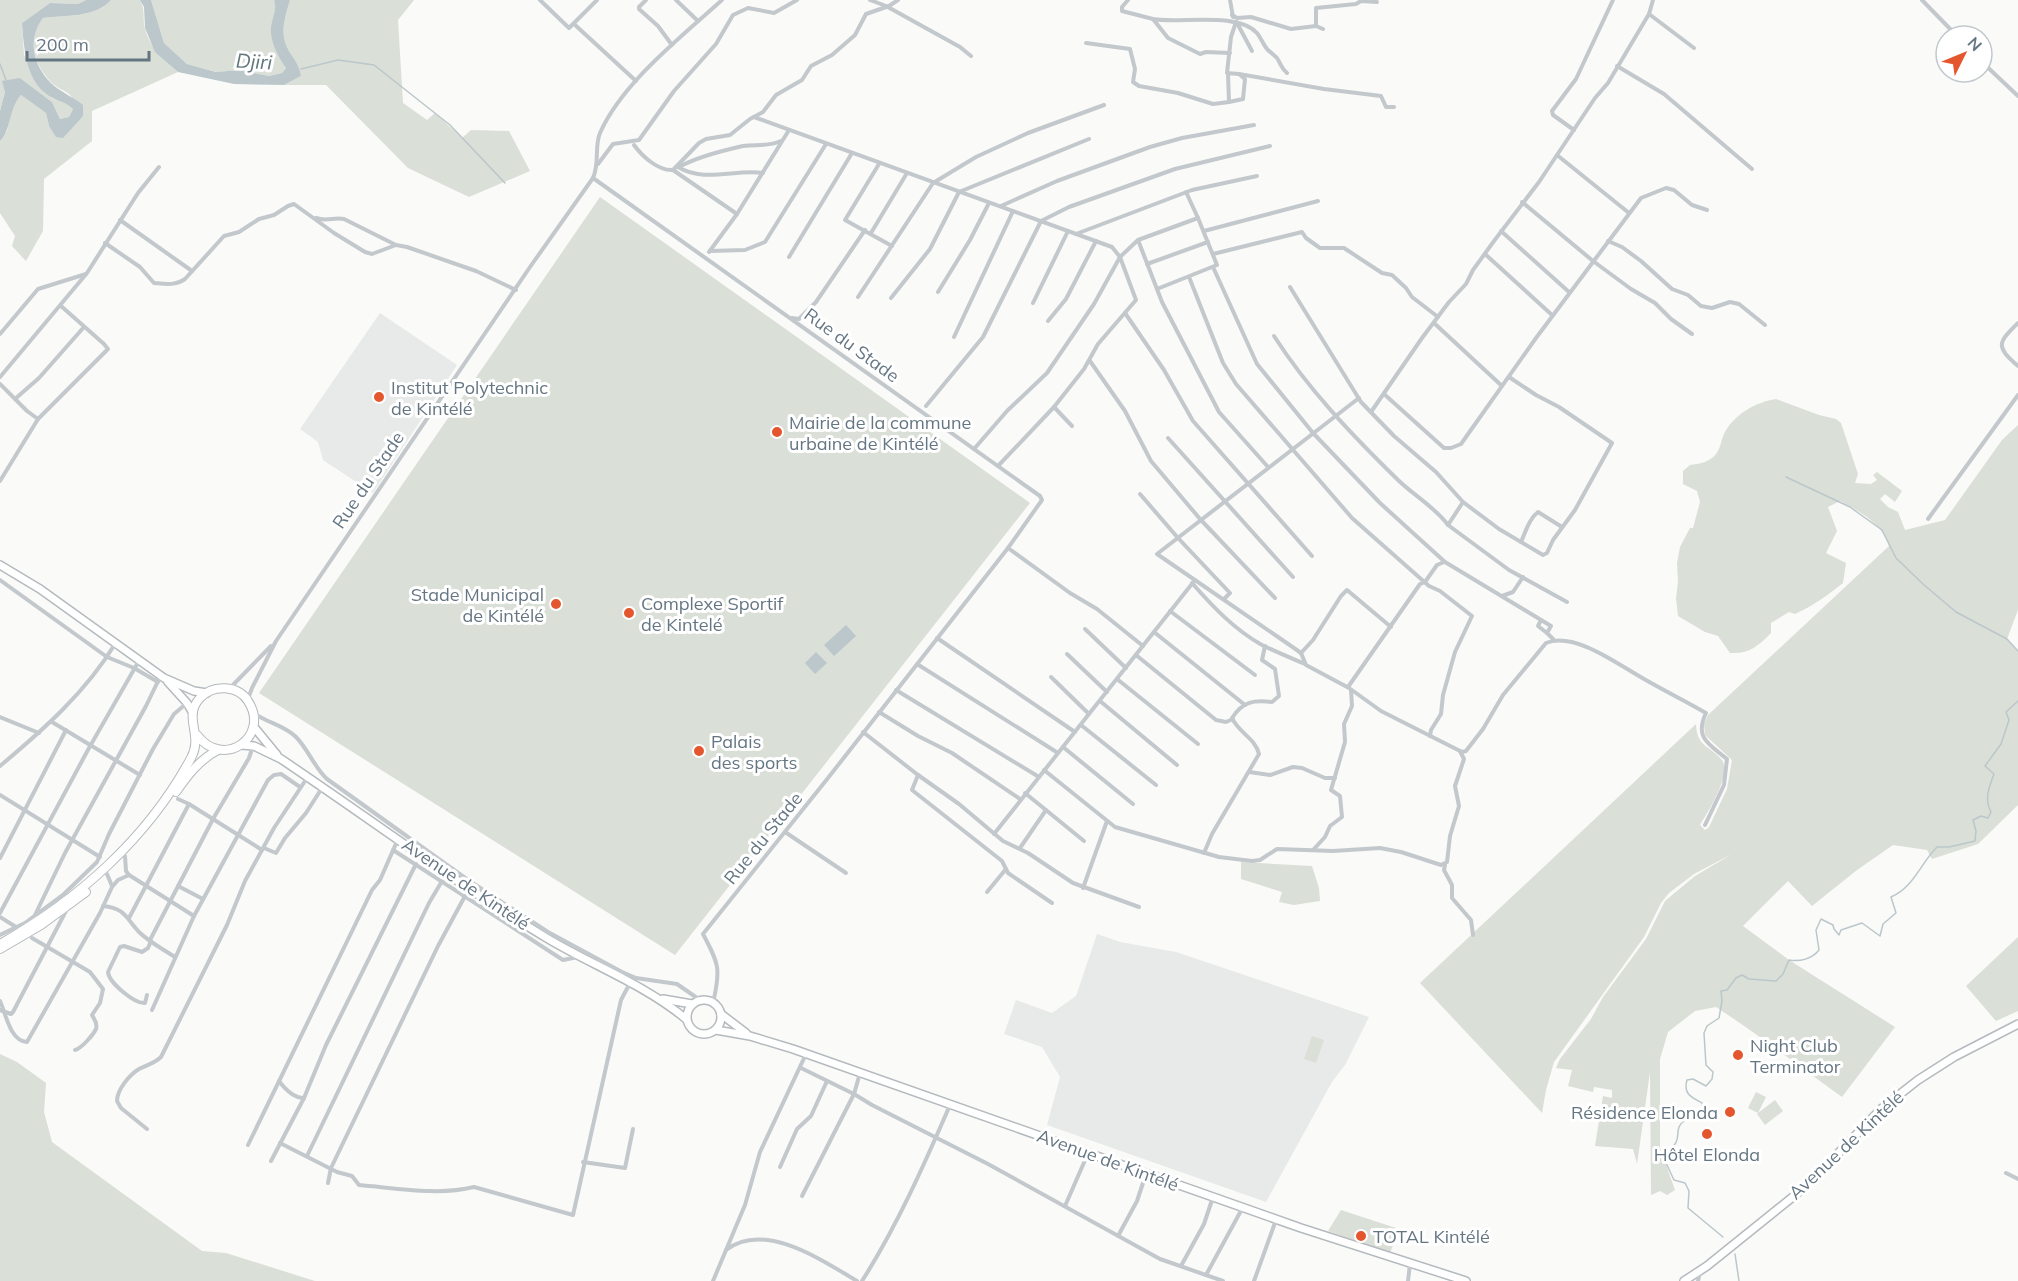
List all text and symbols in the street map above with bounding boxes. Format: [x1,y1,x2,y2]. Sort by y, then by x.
scale bar [27,24,148,62]
north arrow [1934,24,1994,84]
text: 200 m [36,33,89,56]
text: N [1964,33,1986,55]
water label: Djiri [235,48,273,74]
street label: Rue du Stade [800,303,904,387]
place label: Institut Polytechnic de Kintélé [391,376,548,420]
marker: Institut Polytechnic de Kintélé [372,390,386,404]
place label: Mairie de la commune urbaine de Kintélé [789,411,971,455]
marker: Mairie de la commune urbaine de Kintélé [770,425,784,439]
street label: Rue du Stade [327,427,409,533]
place label: Stade Municipal de Kintélé [411,583,544,627]
place label: Complexe Sportif de Kintelé [641,592,784,636]
marker: Stade Municipal de Kintélé [549,597,563,611]
marker: Complexe Sportif de Kintelé [622,606,636,620]
place label: Palais des sports [711,730,798,774]
marker: Palais des sports [692,744,706,758]
street label: Rue du Stade [719,787,807,889]
street label: Avenue de Kintélé [398,833,534,935]
place label: Night Club Terminator [1750,1034,1841,1078]
marker: Night Club Terminator [1731,1048,1745,1062]
street label: Avenue de Kintélé [1784,1086,1908,1204]
place label: Résidence Elonda [1571,1101,1718,1124]
marker: Résidence Elonda [1723,1105,1737,1119]
street label: Avenue de Kintélé [1034,1124,1182,1196]
marker: Hôtel Elonda [1700,1127,1714,1141]
place label: Hôtel Elonda [1654,1143,1760,1166]
place label: TOTAL Kintélé [1373,1225,1490,1248]
marker: TOTAL Kintélé [1354,1229,1368,1243]

